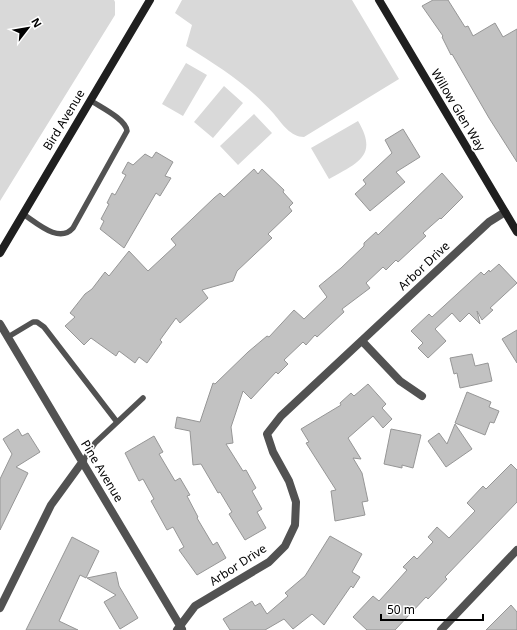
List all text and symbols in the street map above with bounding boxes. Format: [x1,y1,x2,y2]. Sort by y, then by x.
north arrow [8,8,48,48]
text: N [28,15,46,30]
street label: Willow Glen Way [427,66,490,155]
street label: Bird Avenue [39,86,89,153]
street label: Arbor Drive [394,237,453,294]
street label: Pine Avenue [77,436,128,505]
street label: Arbor Drive [206,540,270,589]
scale bar [381,596,483,622]
text: 50 m [387,601,415,618]

